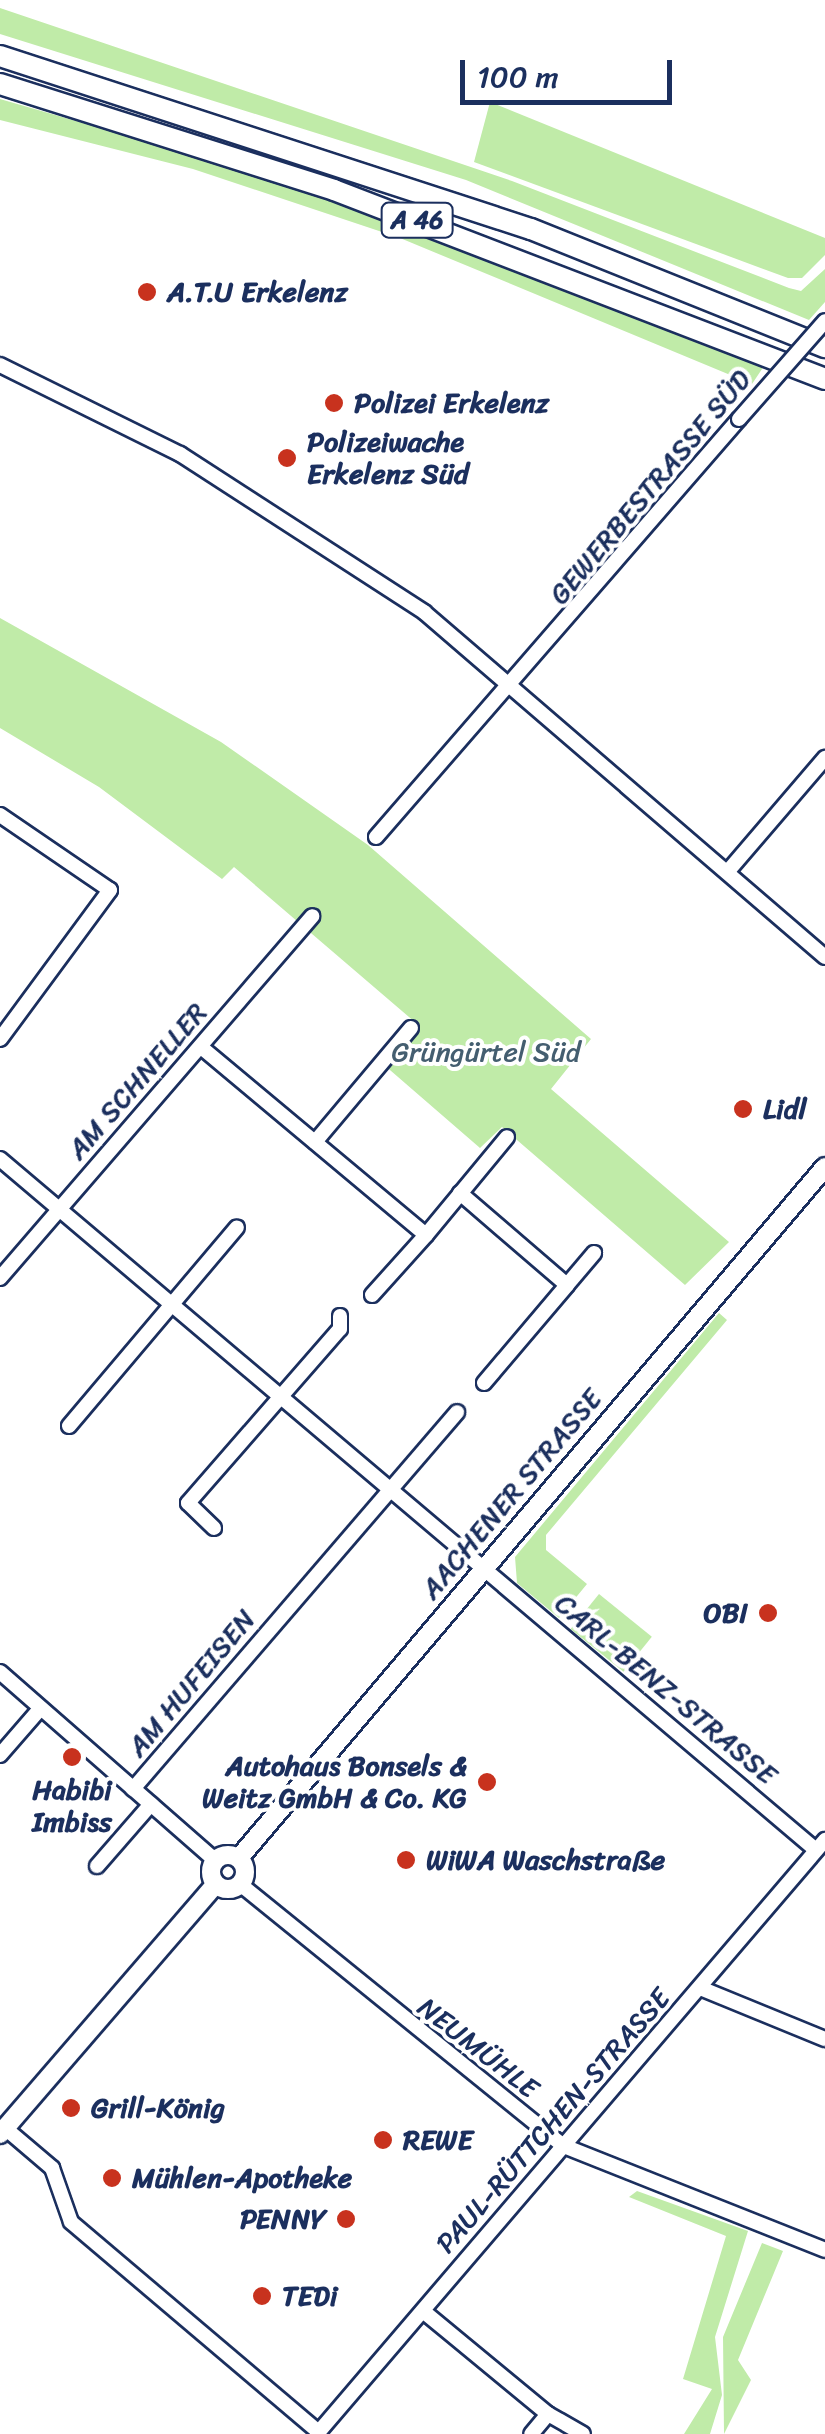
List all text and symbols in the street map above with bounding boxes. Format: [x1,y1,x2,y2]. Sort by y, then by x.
scale bar [465,40,678,102]
text: 100 m [477,50,559,104]
road number: A 46 [380,200,454,240]
place label: A.T.U Erkelenz [167,275,348,309]
marker: A.T.U Erkelenz [136,281,158,303]
street label: GEWERBESTRASSE SÜD [542,363,758,611]
place label: Polizei Erkelenz [354,386,550,420]
marker: Polizei Erkelenz [323,392,345,414]
place label: Polizeiwache Erkelenz Süd [307,425,469,491]
marker: Polizeiwache Erkelenz Süd [276,447,298,469]
street label: AM SCHNELLER [60,996,214,1166]
park label: Grüngürtel Süd [392,1035,580,1069]
place label: Lidl [763,1092,806,1126]
marker: Lidl [732,1098,754,1120]
street label: AACHENER STRASSE [412,1381,610,1607]
street label: CARL-BENZ-STRASSE [548,1586,784,1792]
place label: OBI [704,1596,748,1630]
marker: OBI [757,1602,779,1624]
street label: AM HUFEISEN [122,1605,260,1761]
marker: Habibi Imbiss [61,1746,83,1768]
place label: Autohaus Bonsels & Weitz GmbH & Co. KG [203,1749,467,1815]
marker: Autohaus Bonsels & Weitz GmbH & Co. KG [476,1771,498,1793]
place label: Habibi Imbiss [32,1773,112,1839]
place label: WiWA Waschstraße [426,1843,664,1877]
marker: WiWA Waschstraße [395,1849,417,1871]
street label: PAUL-RÜTTCHEN-STRASSE [429,1982,677,2260]
street label: NEUMÜHLE [411,1990,545,2106]
place label: Grill-König [91,2091,225,2125]
marker: Grill-König [60,2097,82,2119]
place label: REWE [403,2123,473,2157]
marker: REWE [372,2129,394,2151]
place label: Mühlen-Apotheke [132,2161,352,2195]
marker: Mühlen-Apotheke [101,2167,123,2189]
place label: PENNY [240,2202,326,2236]
marker: PENNY [335,2208,357,2230]
place label: TEDi [282,2279,338,2313]
marker: TEDi [251,2285,273,2307]

